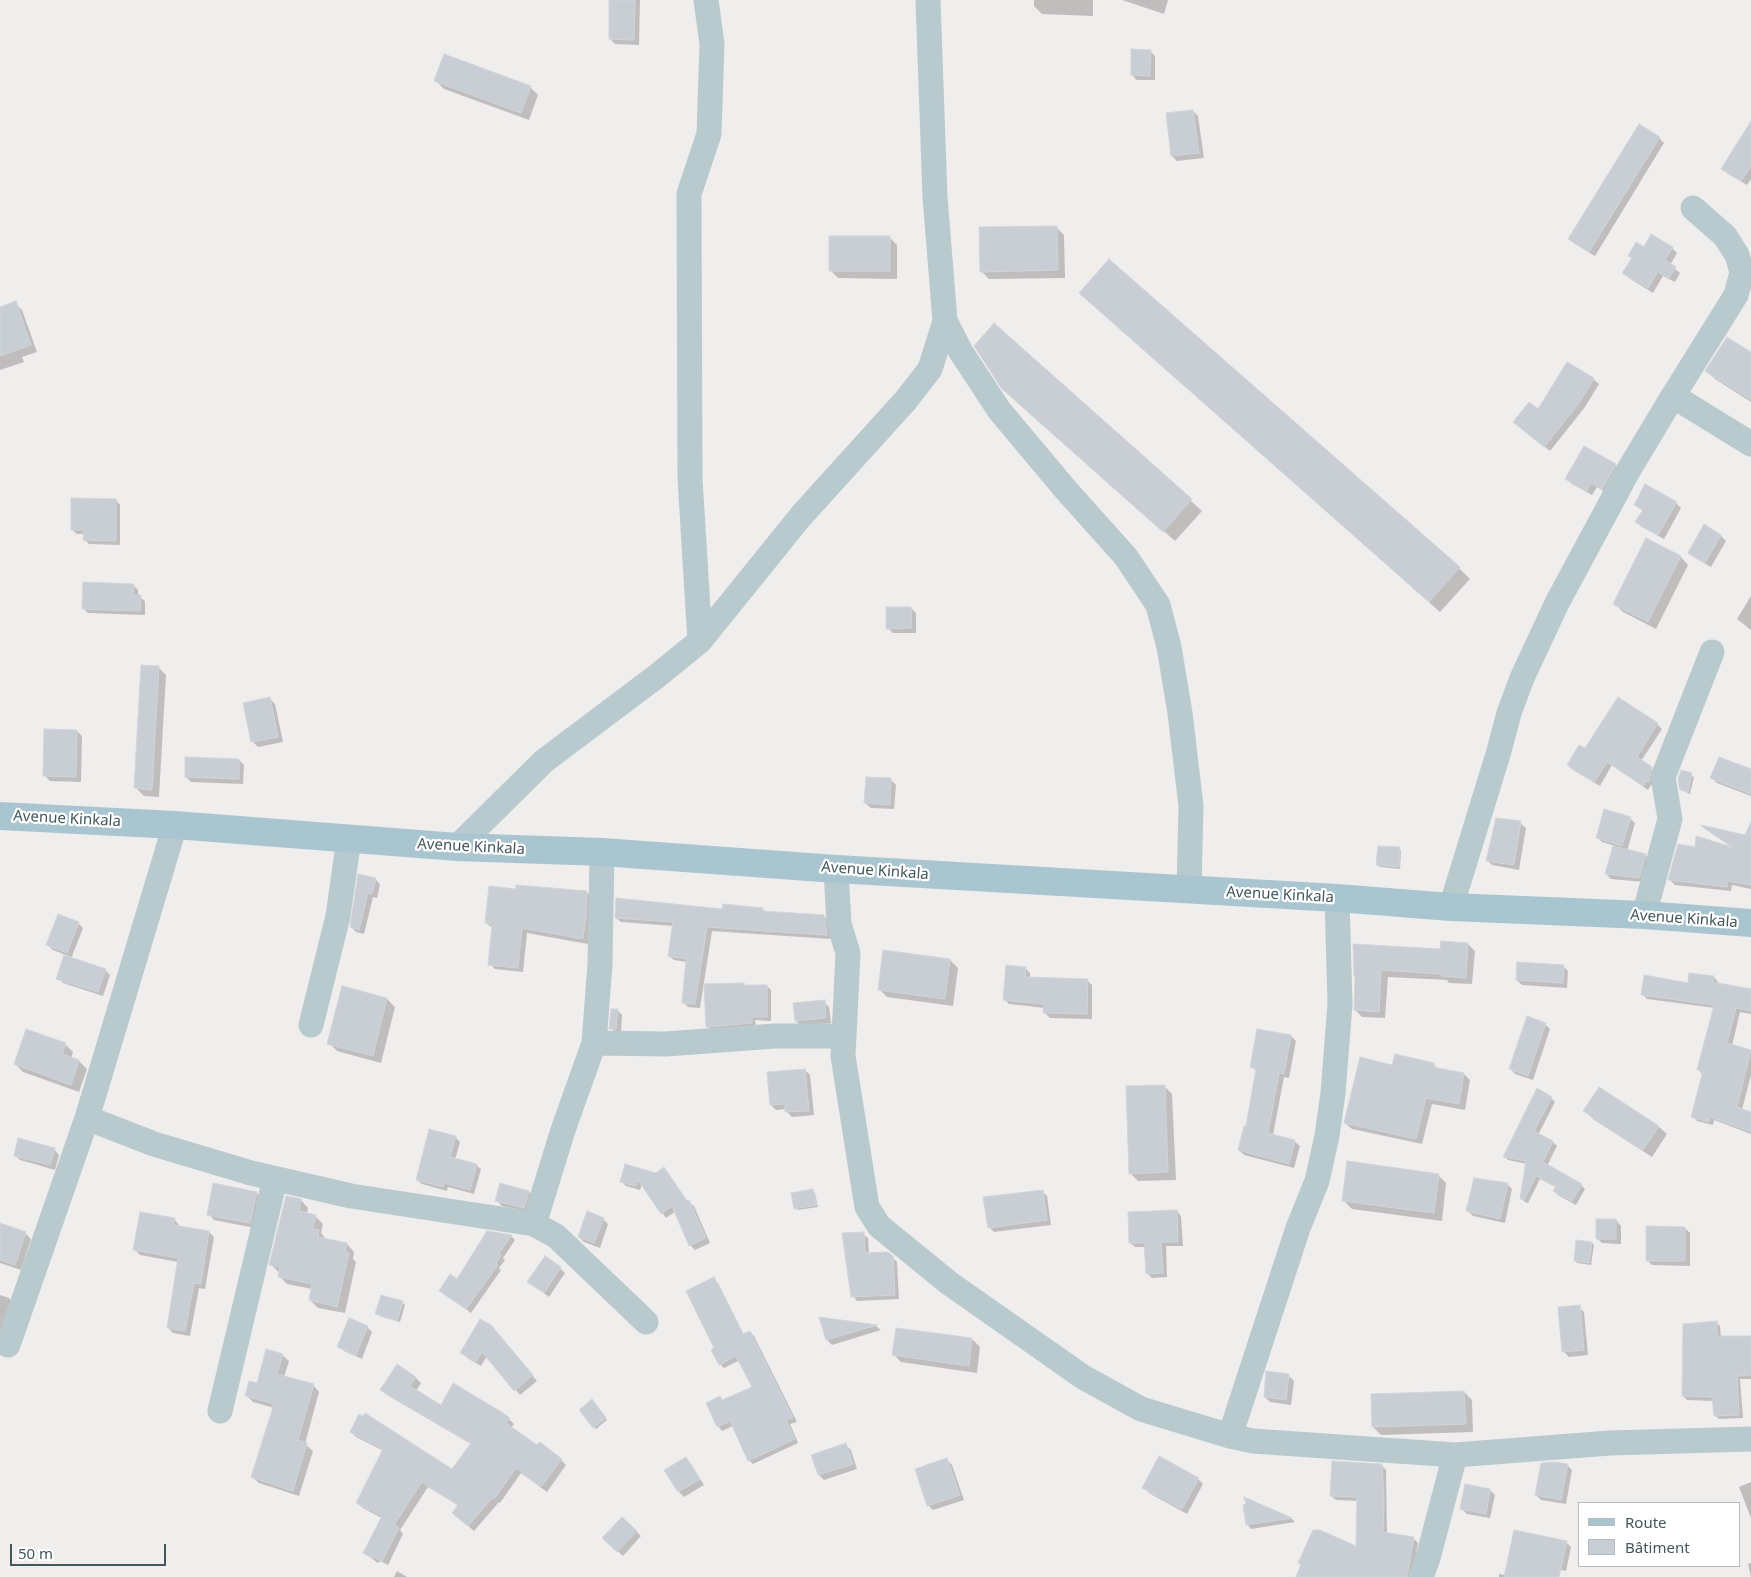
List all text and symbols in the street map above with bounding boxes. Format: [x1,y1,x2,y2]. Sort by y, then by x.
street label: Avenue Kinkala [13,807,121,831]
street label: Avenue Kinkala [417,835,525,859]
street label: Avenue Kinkala [821,858,929,884]
street label: Avenue Kinkala [1226,883,1334,907]
street label: Avenue Kinkala [1630,906,1738,932]
legend [1578,1502,1741,1567]
text: Route [1625,1512,1667,1532]
scale bar [12,1534,169,1566]
text: Bâtiment [1625,1537,1690,1557]
text: 50 m [18,1543,53,1563]

